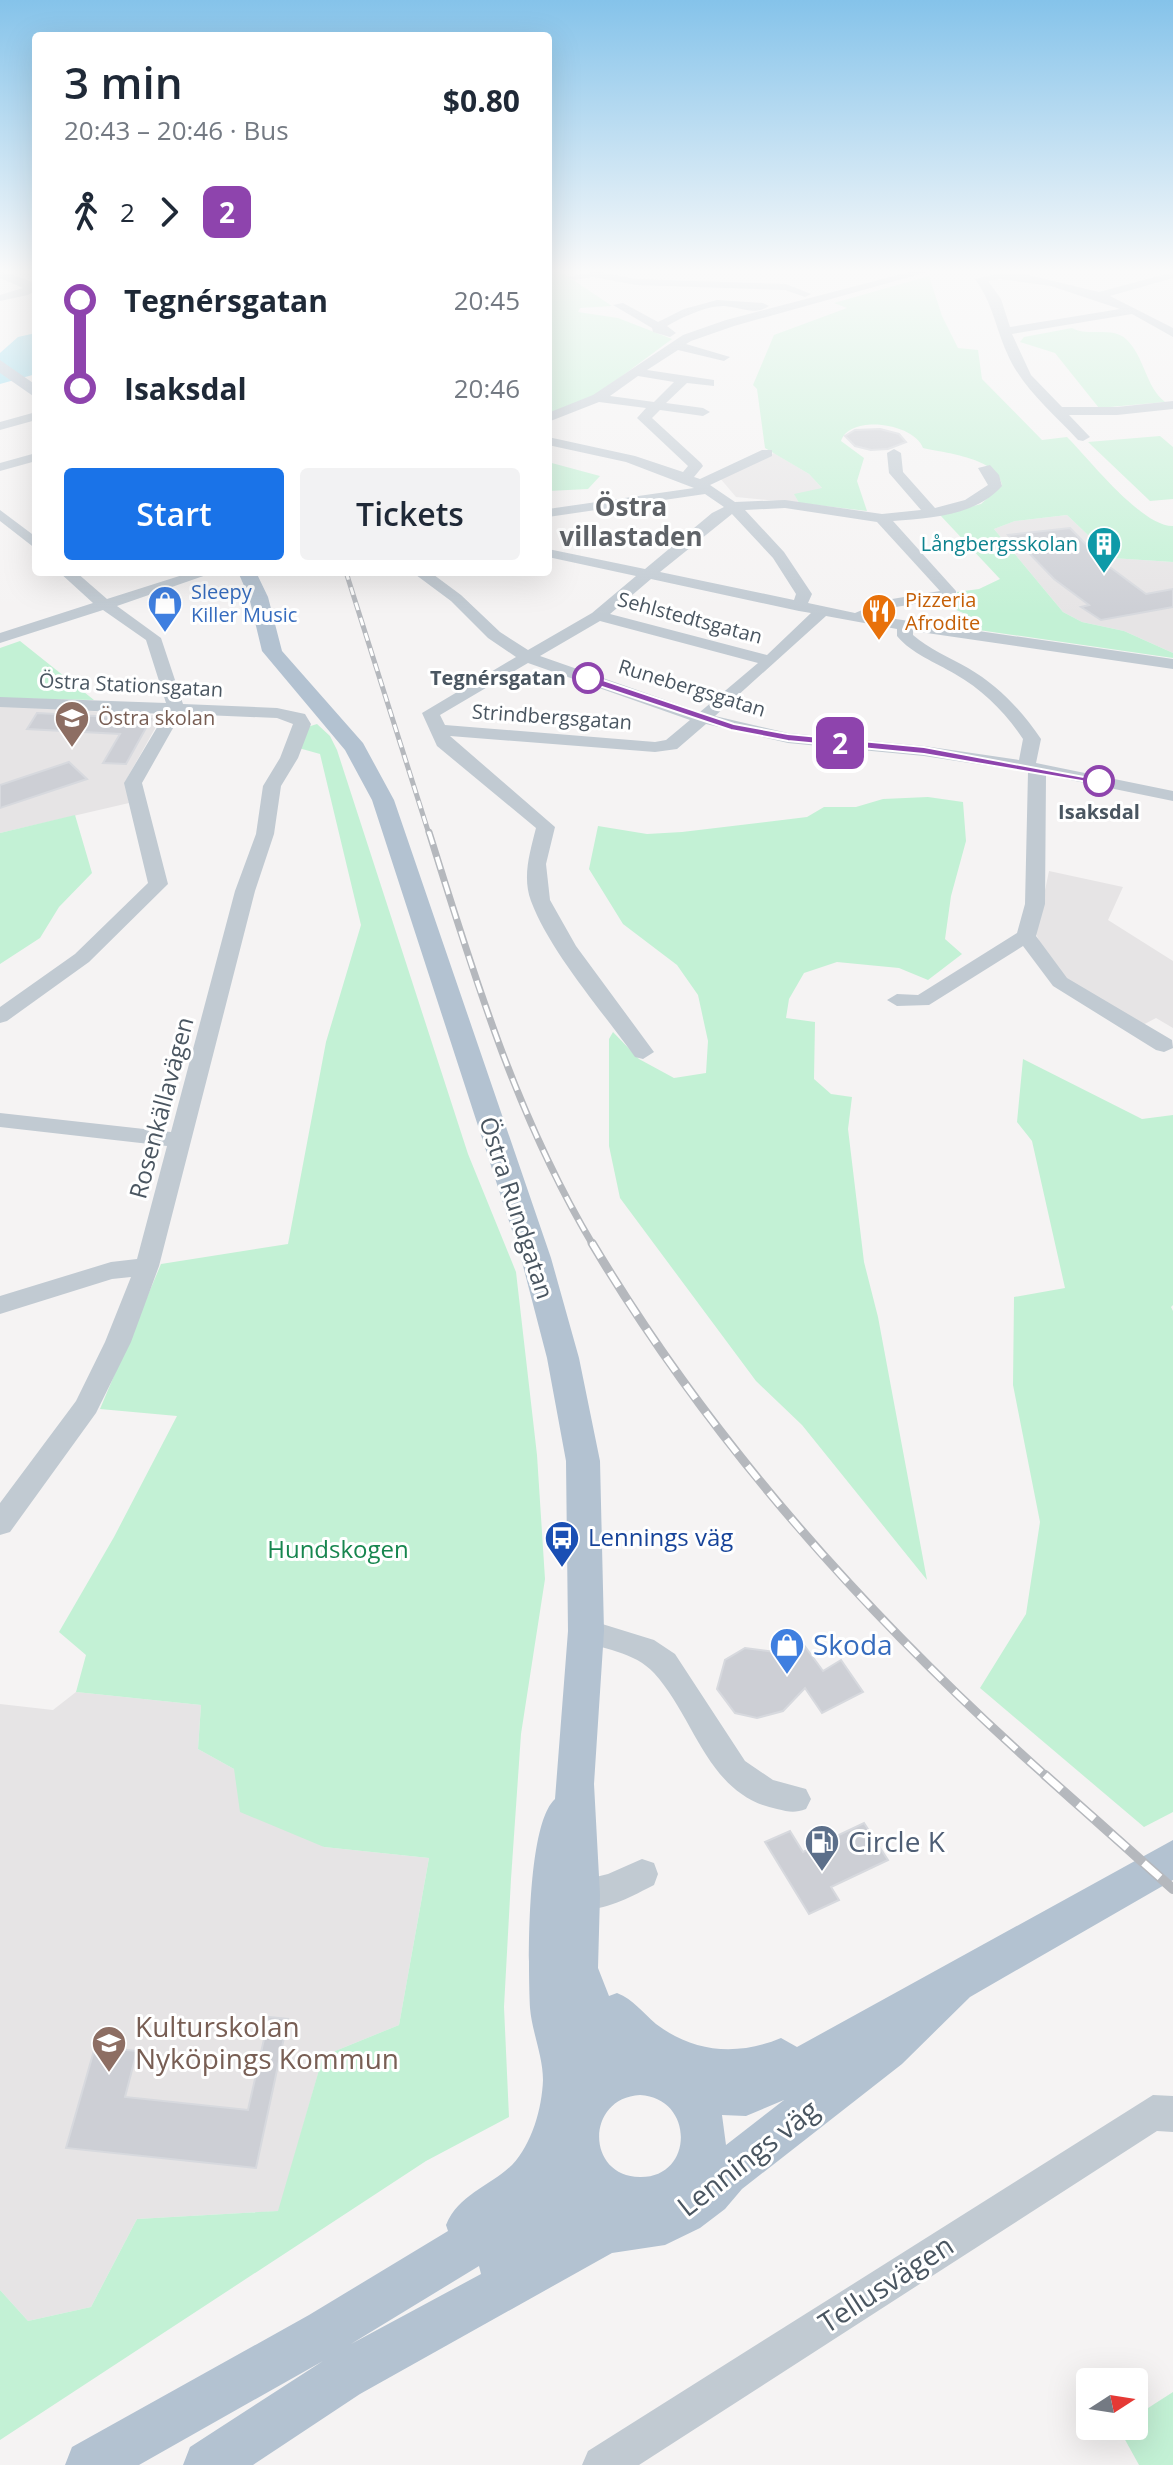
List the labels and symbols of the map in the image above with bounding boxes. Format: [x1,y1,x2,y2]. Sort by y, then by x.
district label: Östra villastaden [559,488,703,554]
building icon: Långbergsskolan [1085,525,1123,575]
place label: Långbergsskolan [921,530,1078,557]
place label: Sleepy Killer Music [191,578,297,628]
shop icon: Sleepy Killer Music [146,584,184,634]
street label: Sehlstedtsgatan [615,585,765,650]
place label: Pizzeria Afrodite [905,586,980,636]
restaurant icon: Pizzeria Afrodite [860,592,898,642]
street label: Runebergsgatan [615,652,769,723]
marker: Tegnérsgatan [573,663,603,693]
place label: Tegnérsgatan [430,664,566,691]
street label: Östra Stationsgatan [38,666,224,703]
street label: Strindbergsgatan [471,697,633,736]
school or university icon: Östra skolan [53,699,91,749]
place label: Östra skolan [98,704,215,731]
line badge: 2 [814,717,866,769]
marker: Isaksdal [1084,766,1114,796]
place label: Isaksdal [1058,798,1140,825]
street label: Rosenkällavägen [120,1013,201,1202]
street label: Östra Rundgatan [472,1112,562,1303]
bus stop icon: Lennings väg [543,1519,581,1569]
place label: Lennings väg [588,1520,733,1553]
park label: Hundskogen [267,1532,409,1565]
place label: Skoda [813,1625,893,1663]
shop icon: Skoda [768,1626,806,1676]
place label: Circle K [848,1822,946,1860]
fuel station icon: Circle K [803,1823,841,1873]
place label: Kulturskolan Nyköpings Kommun [135,2007,399,2077]
school or university icon: Kulturskolan Nyköpings Kommun [90,2024,128,2074]
street label: Lennings väg [669,2090,826,2224]
street label: Tellusvägen [811,2225,960,2341]
north arrow [1076,2368,1148,2440]

